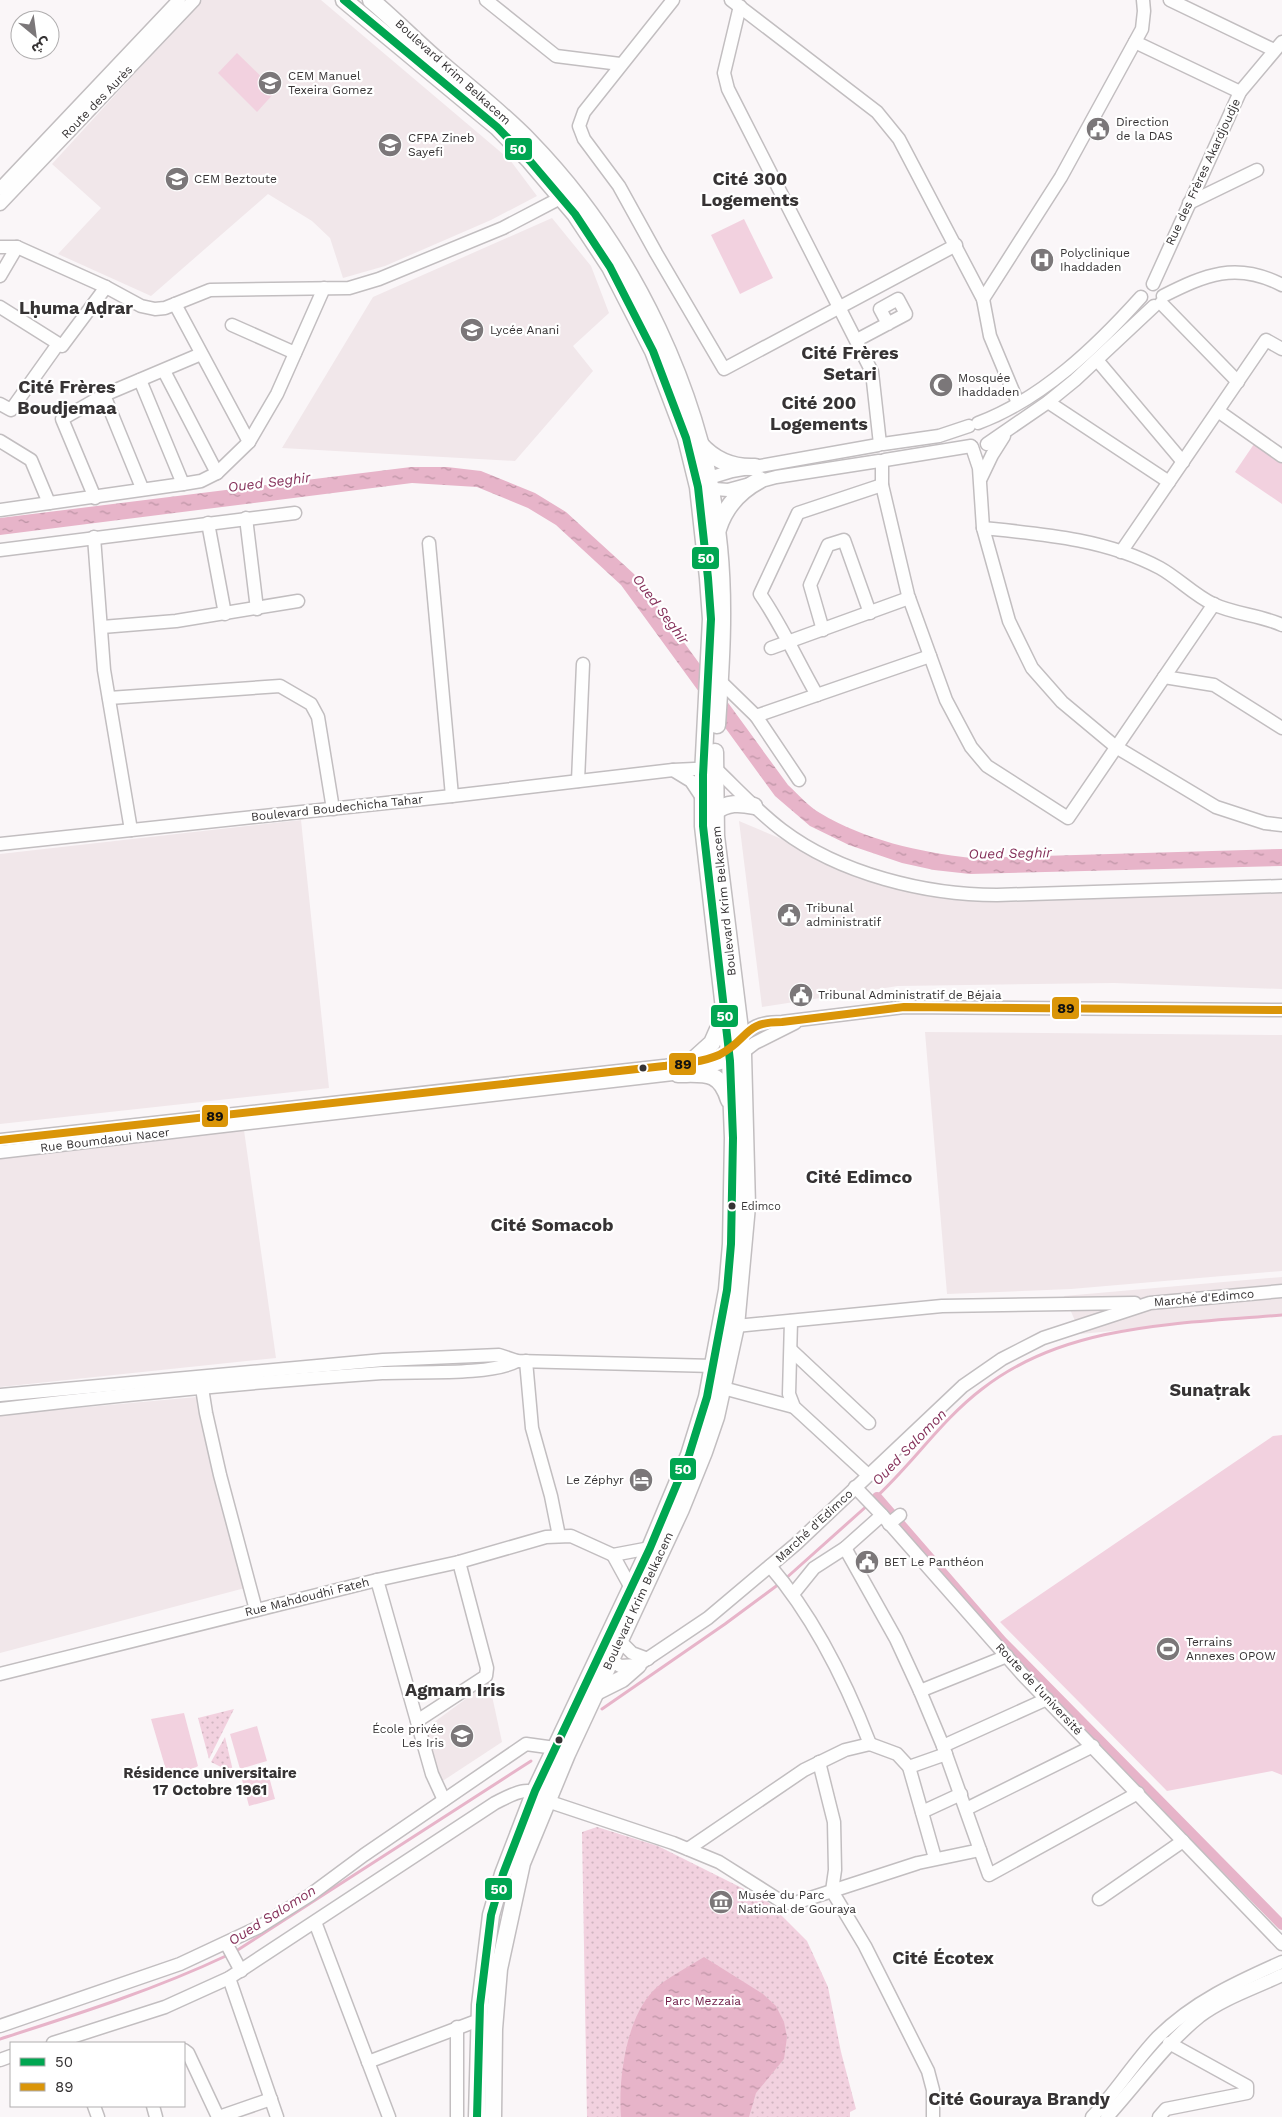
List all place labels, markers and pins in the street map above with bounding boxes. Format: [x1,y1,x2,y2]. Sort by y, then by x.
place label: CEM Manuel Texeira Gomez [288,69,373,97]
school or university icon: CEM Manuel Texeira Gomez [257,70,283,96]
place label: Direction de la DAS [1116,115,1173,143]
public building icon: Direction de la DAS [1085,116,1111,142]
place label: CFPA Zineb Sayefi [408,131,474,159]
school or university icon: CFPA Zineb Sayefi [377,132,403,158]
school or university icon: CEM Beztoute [164,166,190,192]
place label: CEM Beztoute [194,172,277,186]
place label: Polyclinique Ihaddaden [1060,246,1130,274]
hospital icon: Polyclinique Ihaddaden [1029,247,1055,273]
school or university icon: Lycée Anani [459,317,485,343]
place label: Lycée Anani [490,323,559,337]
place label: Mosquée Ihaddaden [958,371,1019,399]
mosque icon: Mosquée Ihaddaden [928,372,954,398]
place label: Tribunal administratif [806,901,881,929]
public building icon: Tribunal administratif [776,902,802,928]
public building icon: Tribunal Administratif de Béjaia [788,982,814,1008]
place label: Tribunal Administratif de Béjaia [818,988,1002,1002]
unlabelled marker [638,1063,648,1073]
place label: Edimco [741,1200,781,1213]
marker: Edimco [727,1201,737,1211]
hotel icon: Le Zéphyr [628,1467,654,1493]
place label: Le Zéphyr [566,1473,624,1487]
public building icon: BET Le Panthéon [854,1549,880,1575]
place label: BET Le Panthéon [884,1555,984,1569]
place label: Terrains Annexes OPOW [1186,1635,1276,1663]
sports icon: Terrains Annexes OPOW [1155,1636,1181,1662]
place label: École privée Les Iris [372,1722,444,1750]
school or university icon: École privée Les Iris [449,1723,475,1749]
unlabelled marker [554,1735,564,1745]
place label: Musée du Parc National de Gouraya [738,1888,856,1916]
museum icon: Musée du Parc National de Gouraya [708,1889,734,1915]

